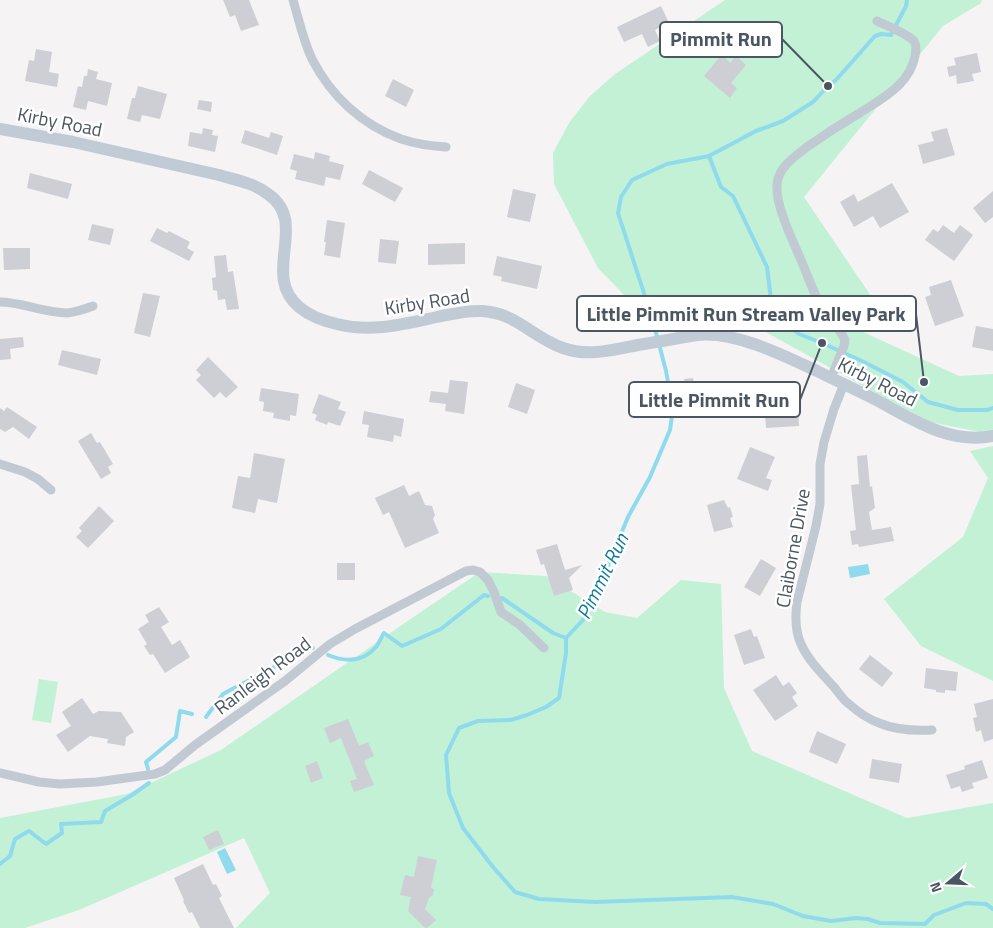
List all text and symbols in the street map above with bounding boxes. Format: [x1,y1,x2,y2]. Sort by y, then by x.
callout: Pimmit Run [660,22,782,57]
text: Pimmit Run [670,23,772,54]
street label: Kirby Road [15,99,105,143]
street label: Kirby Road [382,280,472,322]
callout: Little Pimmit Run Stream Valley Park [577,296,916,331]
text: Little Pimmit Run Stream Valley Park [586,298,906,329]
street label: Kirby Road [833,349,923,413]
callout: Little Pimmit Run [629,382,800,417]
text: Little Pimmit Run [638,384,790,415]
street label: Claiborne Drive [767,486,817,610]
water label: Pimmit Run [568,527,637,624]
street label: Ranleigh Road [207,629,317,721]
north arrow [923,858,973,908]
text: N [924,879,947,895]

